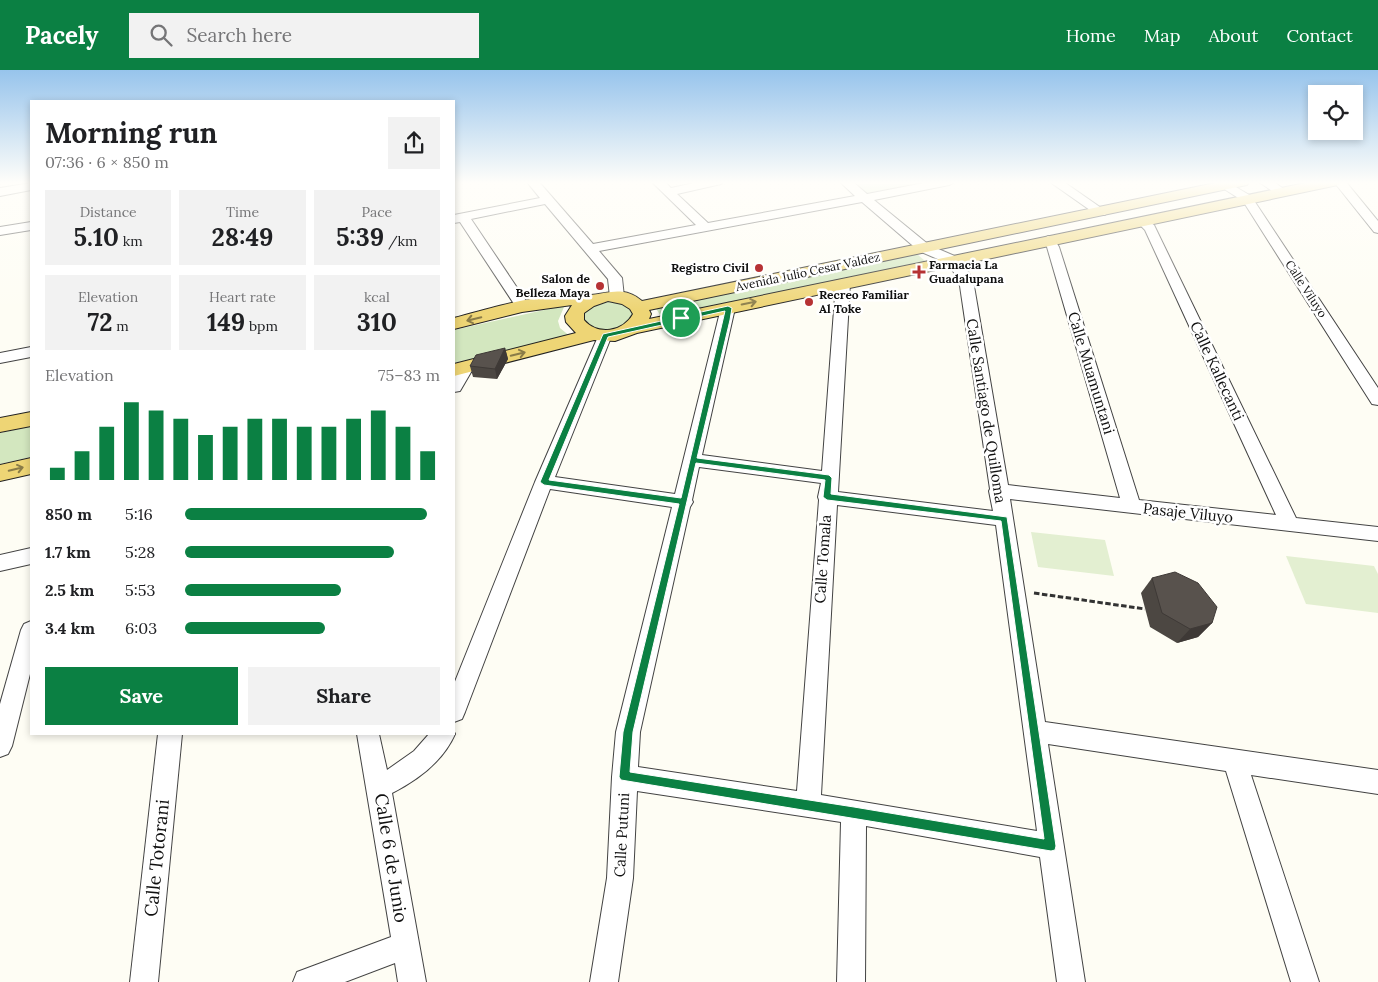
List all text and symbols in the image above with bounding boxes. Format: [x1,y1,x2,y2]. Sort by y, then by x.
search box [129,13,479,58]
text: Pacely [25,20,99,51]
icon: search [147,21,175,49]
text: Search here [187,23,292,47]
text: Home [1066,24,1116,47]
text: Map [1144,24,1180,47]
text: About [1208,24,1258,47]
text: Contact [1286,24,1353,47]
map controls [1308,85,1363,140]
button: locate [1308,85,1363,140]
text: Morning run [45,115,217,151]
button: share [388,117,440,169]
text: 07:36 · 6 × 850 m [45,152,169,172]
text: Distance [80,203,137,221]
text: Time [226,203,259,221]
text: Pace [362,203,392,221]
text: 5.10 [74,221,119,253]
text: 28:49 [212,221,273,253]
text: 5:39 [336,221,384,253]
text: km [119,232,143,250]
text: /km [384,232,418,250]
street label: Avenida Julio Cesar Valdez [733,249,881,294]
place label: Farmacia La Guadalupana [929,257,1005,286]
street label: Calle Viluyo [1282,257,1331,320]
place label: Registro Civil [671,260,749,275]
marker: Registro Civil [753,262,765,274]
marker: Farmacia La Guadalupana [913,266,925,278]
place label: Salon de Belleza Maya [516,271,591,300]
marker: Salon de Belleza Maya [594,280,606,292]
place label: Recreo Familiar Al Toke [819,287,909,316]
text: Elevation [78,288,138,306]
text: Heart rate [209,288,276,306]
text: kcal [364,288,390,306]
marker: Recreo Familiar Al Toke [803,296,815,308]
pin [660,297,702,339]
one-way arrow [741,298,757,308]
icon: arrive [667,304,695,332]
text: 72 [88,306,113,338]
text: 149 [207,306,245,338]
text: 310 [357,306,397,338]
street label: Calle Muamuntani [1064,309,1119,436]
one-way arrow [466,314,482,324]
text: m [113,317,129,335]
text: bpm [245,317,278,335]
street label: Calle Santiago de Quilloma [963,317,1011,505]
street label: Calle Kallecanti [1186,318,1249,423]
one-way arrow [510,348,526,358]
text: Elevation [45,365,114,385]
text: 75–83 m [378,365,440,385]
one-way arrow [7,464,23,474]
street label: Pasaje Viluyo [1142,498,1234,527]
text: 850 m [45,504,92,524]
text: 5:16 [125,504,153,524]
street label: Calle Tomala [810,514,835,604]
text: 1.7 km [45,542,91,562]
text: 5:28 [125,542,155,562]
text: 2.5 km [45,580,94,600]
text: 5:53 [125,580,155,600]
text: 3.4 km [45,618,95,638]
text: 6:03 [125,618,157,638]
button: Save [45,667,238,725]
button: Share [248,667,440,725]
street label: Calle 6 de Junio [370,792,413,924]
street label: Calle Putuni [610,792,633,878]
street label: Calle Totorani [139,798,174,918]

